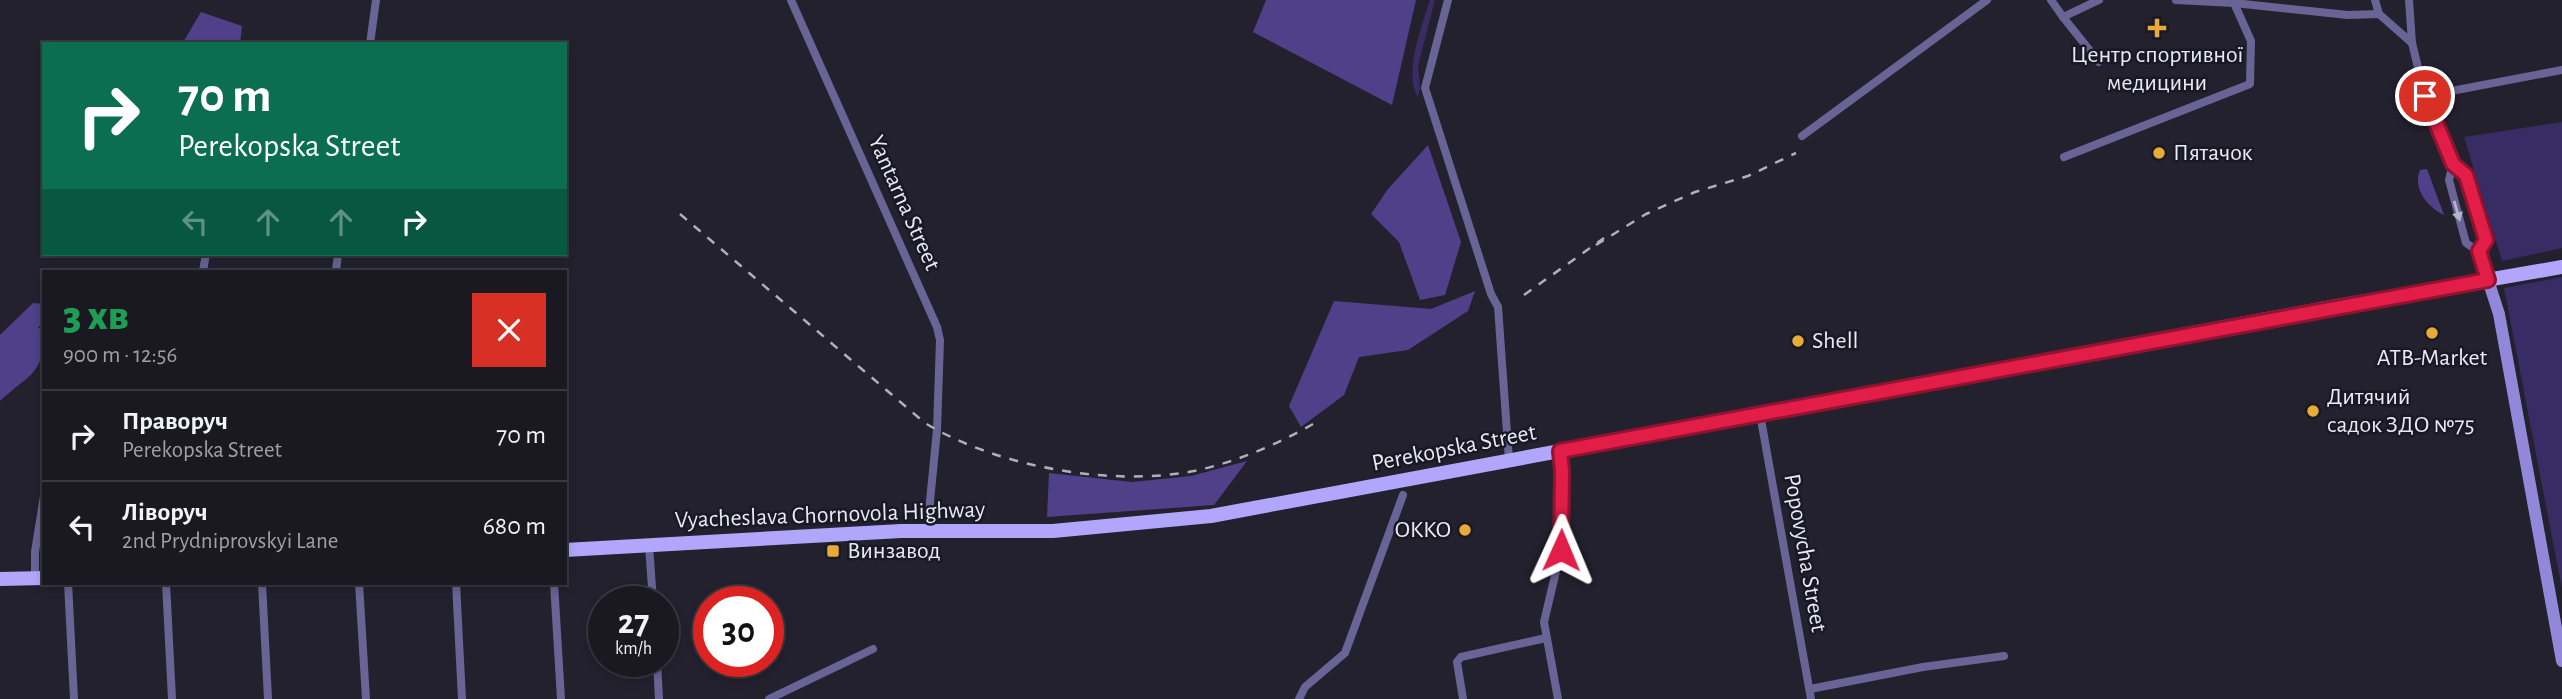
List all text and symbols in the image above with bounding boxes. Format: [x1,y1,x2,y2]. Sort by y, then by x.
marker: Центр спортивної медицини [2147,18,2167,38]
place label: Центр спортивної медицини [2071,43,2244,95]
pin [2395,66,2455,126]
icon: right [63,70,154,161]
text: 70 m [178,72,272,121]
icon: arrive [2406,77,2444,115]
text: Perekopska Street [178,130,400,162]
street label: Yantarna Street [864,132,944,274]
place label: Пятачок [2173,141,2253,165]
marker: Пятачок [2151,145,2167,161]
one-way arrow [2453,201,2463,222]
icon: left [176,203,214,241]
icon: ahead [249,203,287,241]
icon: ahead [322,203,360,241]
icon: right [395,203,433,241]
button: close [472,293,546,367]
text: 3 хв [63,295,129,337]
marker: ATB-Market [2424,325,2440,341]
place label: Shell [1812,329,1859,353]
marker: Shell [1790,333,1806,349]
text: 900 m · 12:56 [63,344,177,367]
place label: ATB-Market [2377,346,2488,370]
place label: Дитячий садок ЗДО №75 [2327,385,2475,437]
marker: Дитячий садок ЗДО №75 [2305,403,2321,419]
text: Праворуч [122,408,228,434]
icon: right [63,417,101,455]
street label: Perekopska Street [1370,420,1538,476]
text: 70 m [496,422,546,448]
text: Perekopska Street [122,439,282,462]
street label: Popovycha Street [1779,472,1831,634]
street label: Vyacheslava Chornovola Highway [674,498,986,532]
text: Ліворуч [122,499,208,525]
icon: left [63,508,101,546]
text: 680 m [483,513,546,539]
position arrow [1524,513,1598,587]
place label: OKKO [1395,518,1451,542]
marker: OKKO [1457,522,1473,538]
text: 2nd Prydniprovskyi Lane [122,530,338,553]
place label: Винзавод [847,539,941,563]
marker: Винзавод [825,543,841,559]
speed limit sign: 30 [693,586,784,677]
text: 27 [618,605,649,640]
text: km/h [615,640,652,658]

